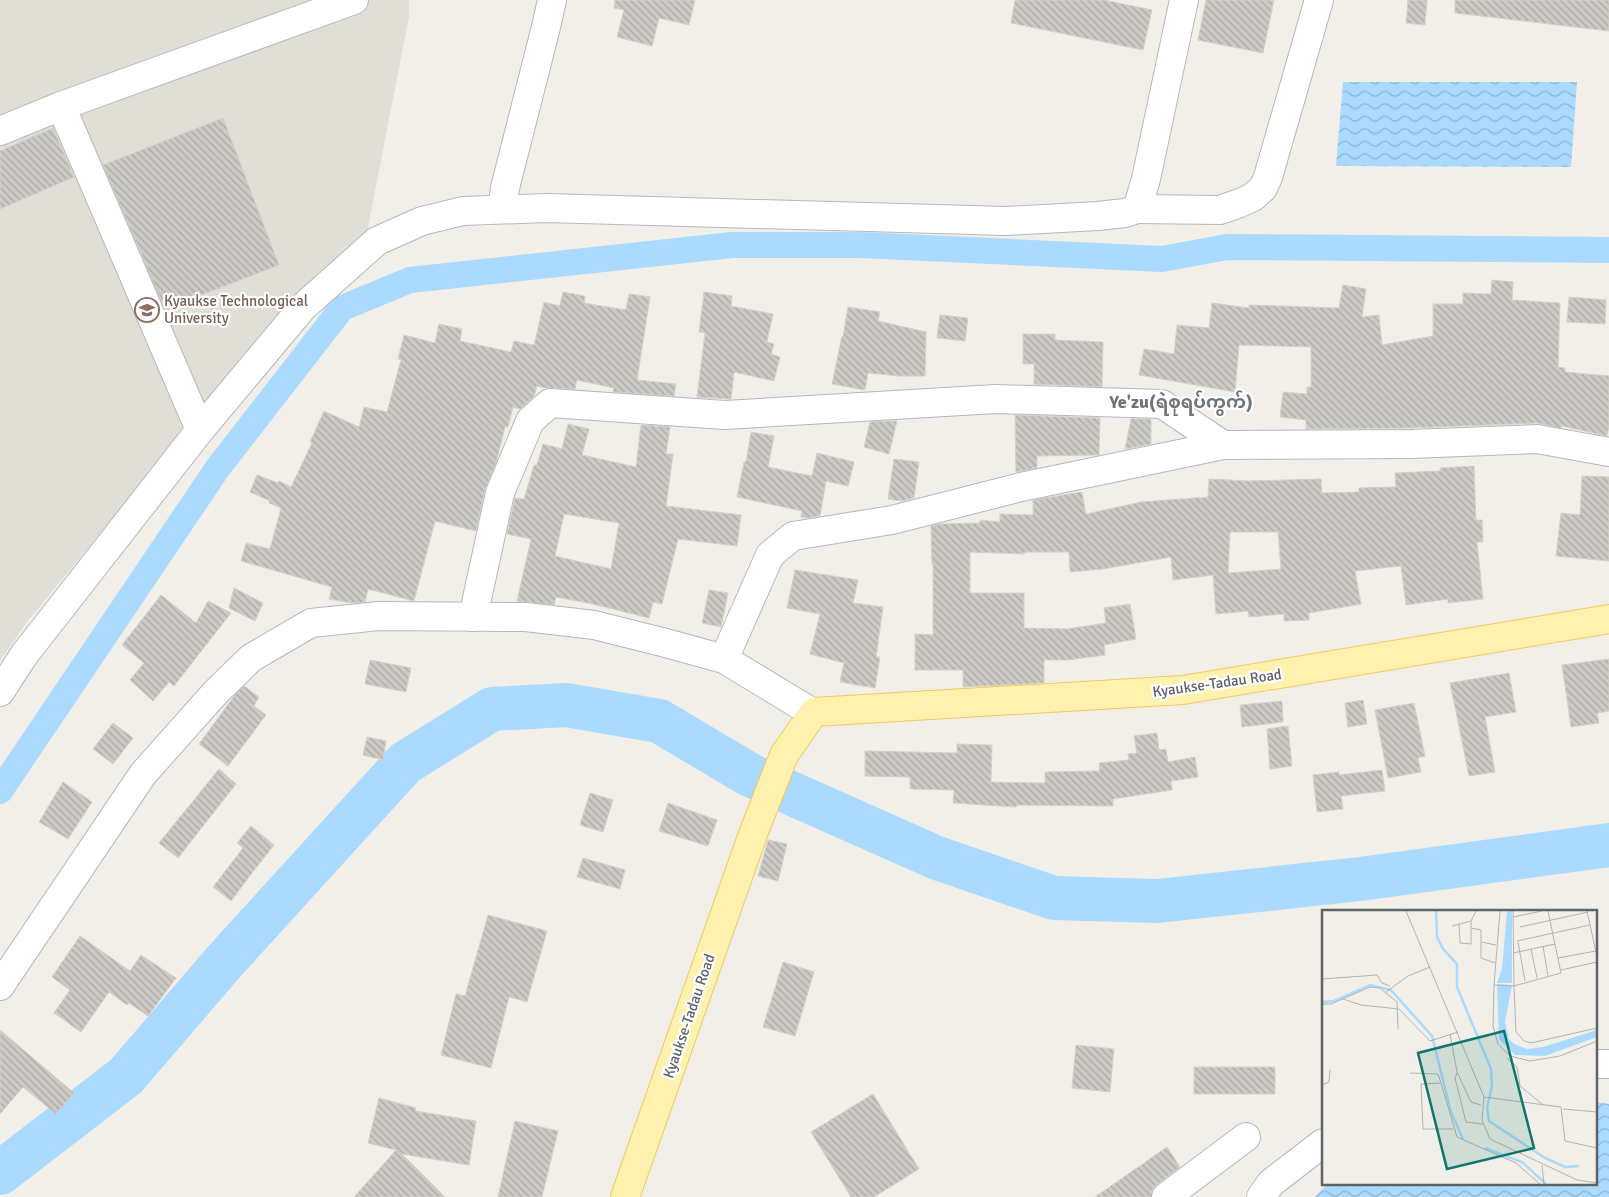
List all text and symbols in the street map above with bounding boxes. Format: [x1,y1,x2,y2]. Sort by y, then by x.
place label: Kyaukse Technological University [164,292,308,327]
school or university icon: Kyaukse Technological University [134,297,160,323]
district label: Ye'zu(ရဲစုရပ်ကွက်) [1108,390,1253,416]
street label: Kyaukse-Tadau Road [1151,665,1283,701]
inset map [1322,910,1596,1184]
street label: Kyaukse-Tadau Road [659,951,719,1081]

